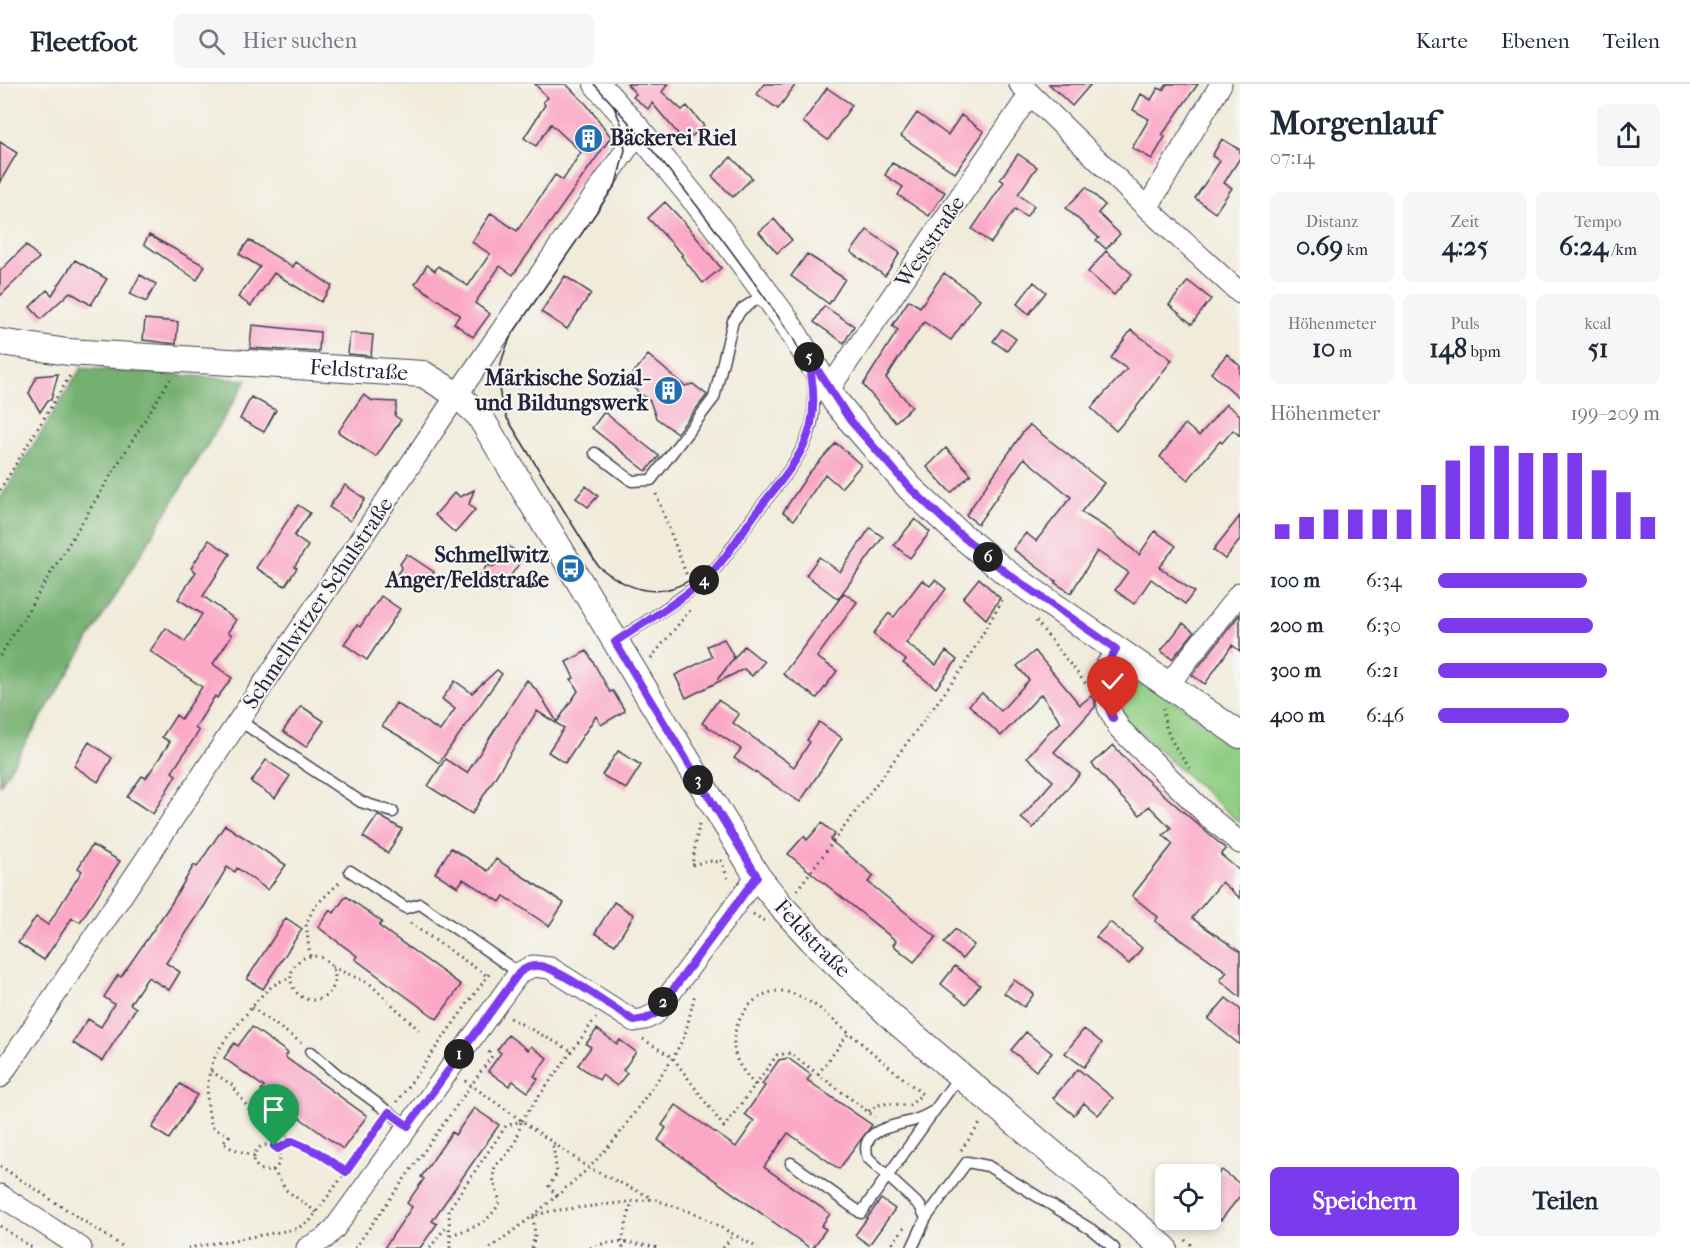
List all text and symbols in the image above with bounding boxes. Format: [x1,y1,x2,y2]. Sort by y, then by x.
search box [174,14,594,68]
text: Fleetfoot [30,25,138,58]
icon: search [195,25,228,58]
text: Hier suchen [243,28,357,54]
text: Karte [1416,29,1468,53]
text: Ebenen [1501,29,1570,53]
text: Teilen [1603,29,1660,53]
text: Morgenlauf [1270,104,1437,143]
button: share [1597,104,1660,167]
building icon: Bäckerei Riel [573,122,605,154]
place label: Bäckerei Riel [610,125,737,151]
text: 07:14 [1270,146,1314,169]
street label: Weststraße [889,191,970,294]
text: Distanz [1306,212,1358,231]
text: Zeit [1450,212,1480,231]
text: Tempo [1574,212,1622,231]
text: 0.69 [1296,231,1343,262]
text: 4:25 [1442,231,1488,262]
text: 6:24 [1559,231,1608,262]
text: km [1343,240,1368,259]
text: /km [1608,240,1637,259]
text: Höhenmeter [1288,314,1376,333]
text: Puls [1450,314,1480,333]
text: kcal [1585,314,1611,333]
text: 10 [1312,333,1335,364]
text: 148 [1429,333,1467,364]
text: 51 [1588,333,1608,364]
pin: 5 [794,342,824,372]
text: m [1335,342,1352,361]
text: bpm [1467,342,1501,361]
text: 5 [806,347,812,366]
street label: Feldstraße [309,354,409,386]
place label: Märkische Sozial- und Bildungswerk [474,365,651,416]
building icon: Märkische Sozial- und Bildungswerk [653,375,685,407]
text: Höhenmeter [1270,402,1380,425]
text: 199–209 m [1570,402,1660,425]
street label: Schmellwitzer Schulstraße [237,492,399,714]
place label: Schmellwitz Anger/Feldstraße [384,542,549,593]
pin: 6 [973,542,1003,572]
text: 6 [984,547,992,566]
bus stop icon: Schmellwitz Anger/Feldstraße [554,552,586,584]
pin: 4 [689,565,719,595]
text: 100 m [1270,569,1320,592]
text: 6:34 [1366,569,1402,592]
text: 4 [699,570,709,589]
text: 200 m [1270,614,1323,637]
text: 6:30 [1366,614,1401,637]
pin [1087,656,1138,718]
text: 300 m [1270,659,1321,682]
text: 6:21 [1366,659,1399,682]
icon: check [1096,665,1129,698]
text: 400 m [1270,704,1325,727]
text: 6:46 [1366,704,1404,727]
pin: 3 [683,765,713,795]
text: 3 [695,770,701,789]
street label: Feldstraße [769,894,856,983]
pin: 2 [648,987,678,1017]
text: 2 [659,992,667,1011]
pin: 1 [444,1039,474,1069]
text: 1 [456,1044,462,1063]
pin [248,1084,299,1146]
icon: arrive [257,1093,290,1126]
map controls [1155,1164,1221,1230]
button: locate [1155,1164,1221,1230]
button: Speichern [1270,1167,1459,1236]
button: Teilen [1471,1167,1660,1236]

